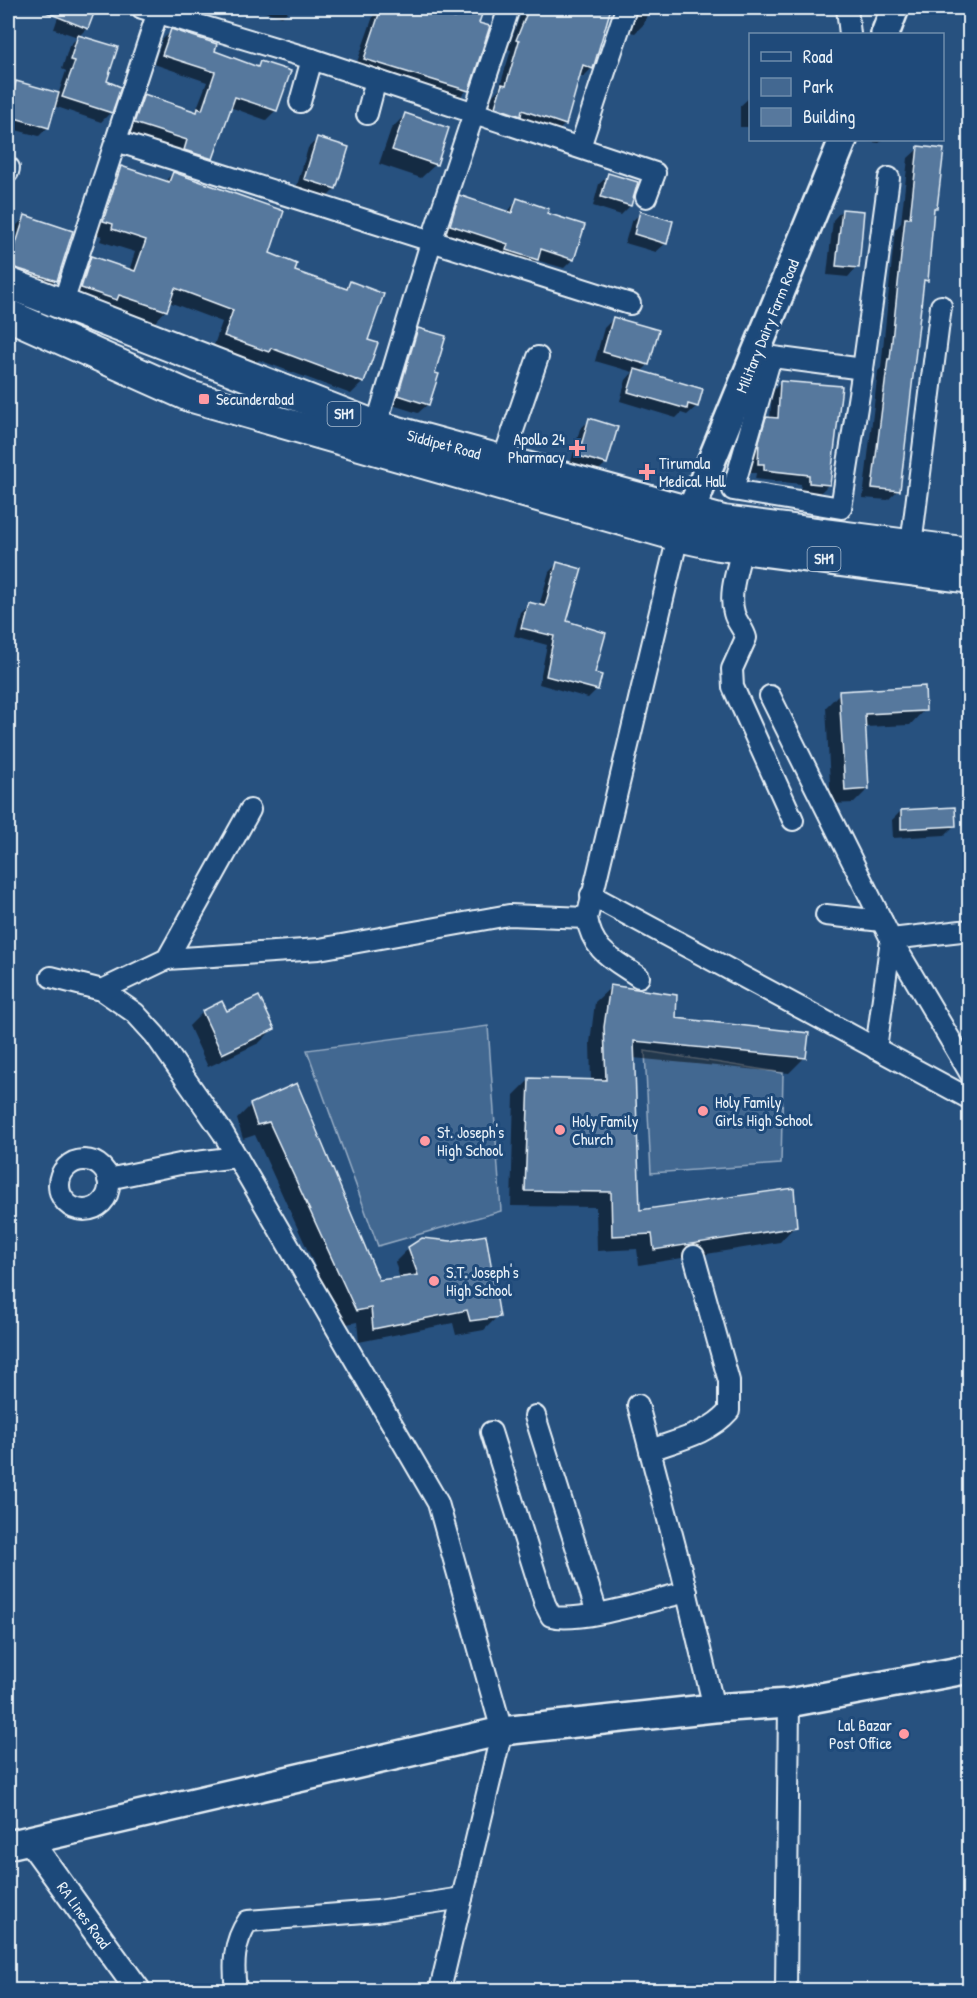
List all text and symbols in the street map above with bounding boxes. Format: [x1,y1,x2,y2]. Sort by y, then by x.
legend [749,33,944,141]
text: Road [803,44,833,69]
text: Park [803,74,834,99]
text: Building [803,104,855,129]
street label: Military Dairy Farm Road [730,256,804,396]
place label: Secunderabad [216,388,294,410]
marker: Secunderabad [197,392,211,406]
road number: SH1 [328,402,360,426]
street label: Siddipet Road [405,424,483,464]
place label: Apollo 24 Pharmacy [508,428,565,468]
marker: Apollo 24 Pharmacy [570,441,584,455]
place label: Tirumala Medical Hall [659,452,726,492]
marker: Tirumala Medical Hall [640,465,654,479]
road number: SH1 [808,547,840,571]
place label: Holy Family Girls High School [715,1091,813,1131]
marker: Holy Family Girls High School [696,1104,710,1118]
place label: Holy Family Church [572,1110,639,1150]
place label: St. Joseph's High School [437,1121,504,1161]
marker: Holy Family Church [553,1123,567,1137]
marker: St. Joseph's High School [418,1134,432,1148]
place label: S.T. Joseph's High School [446,1261,519,1301]
marker: S.T. Joseph's High School [427,1274,441,1288]
place label: Lal Bazar Post Office [829,1714,893,1754]
marker: Lal Bazar Post Office [897,1727,911,1741]
street label: RA Lines Road [52,1877,116,1953]

